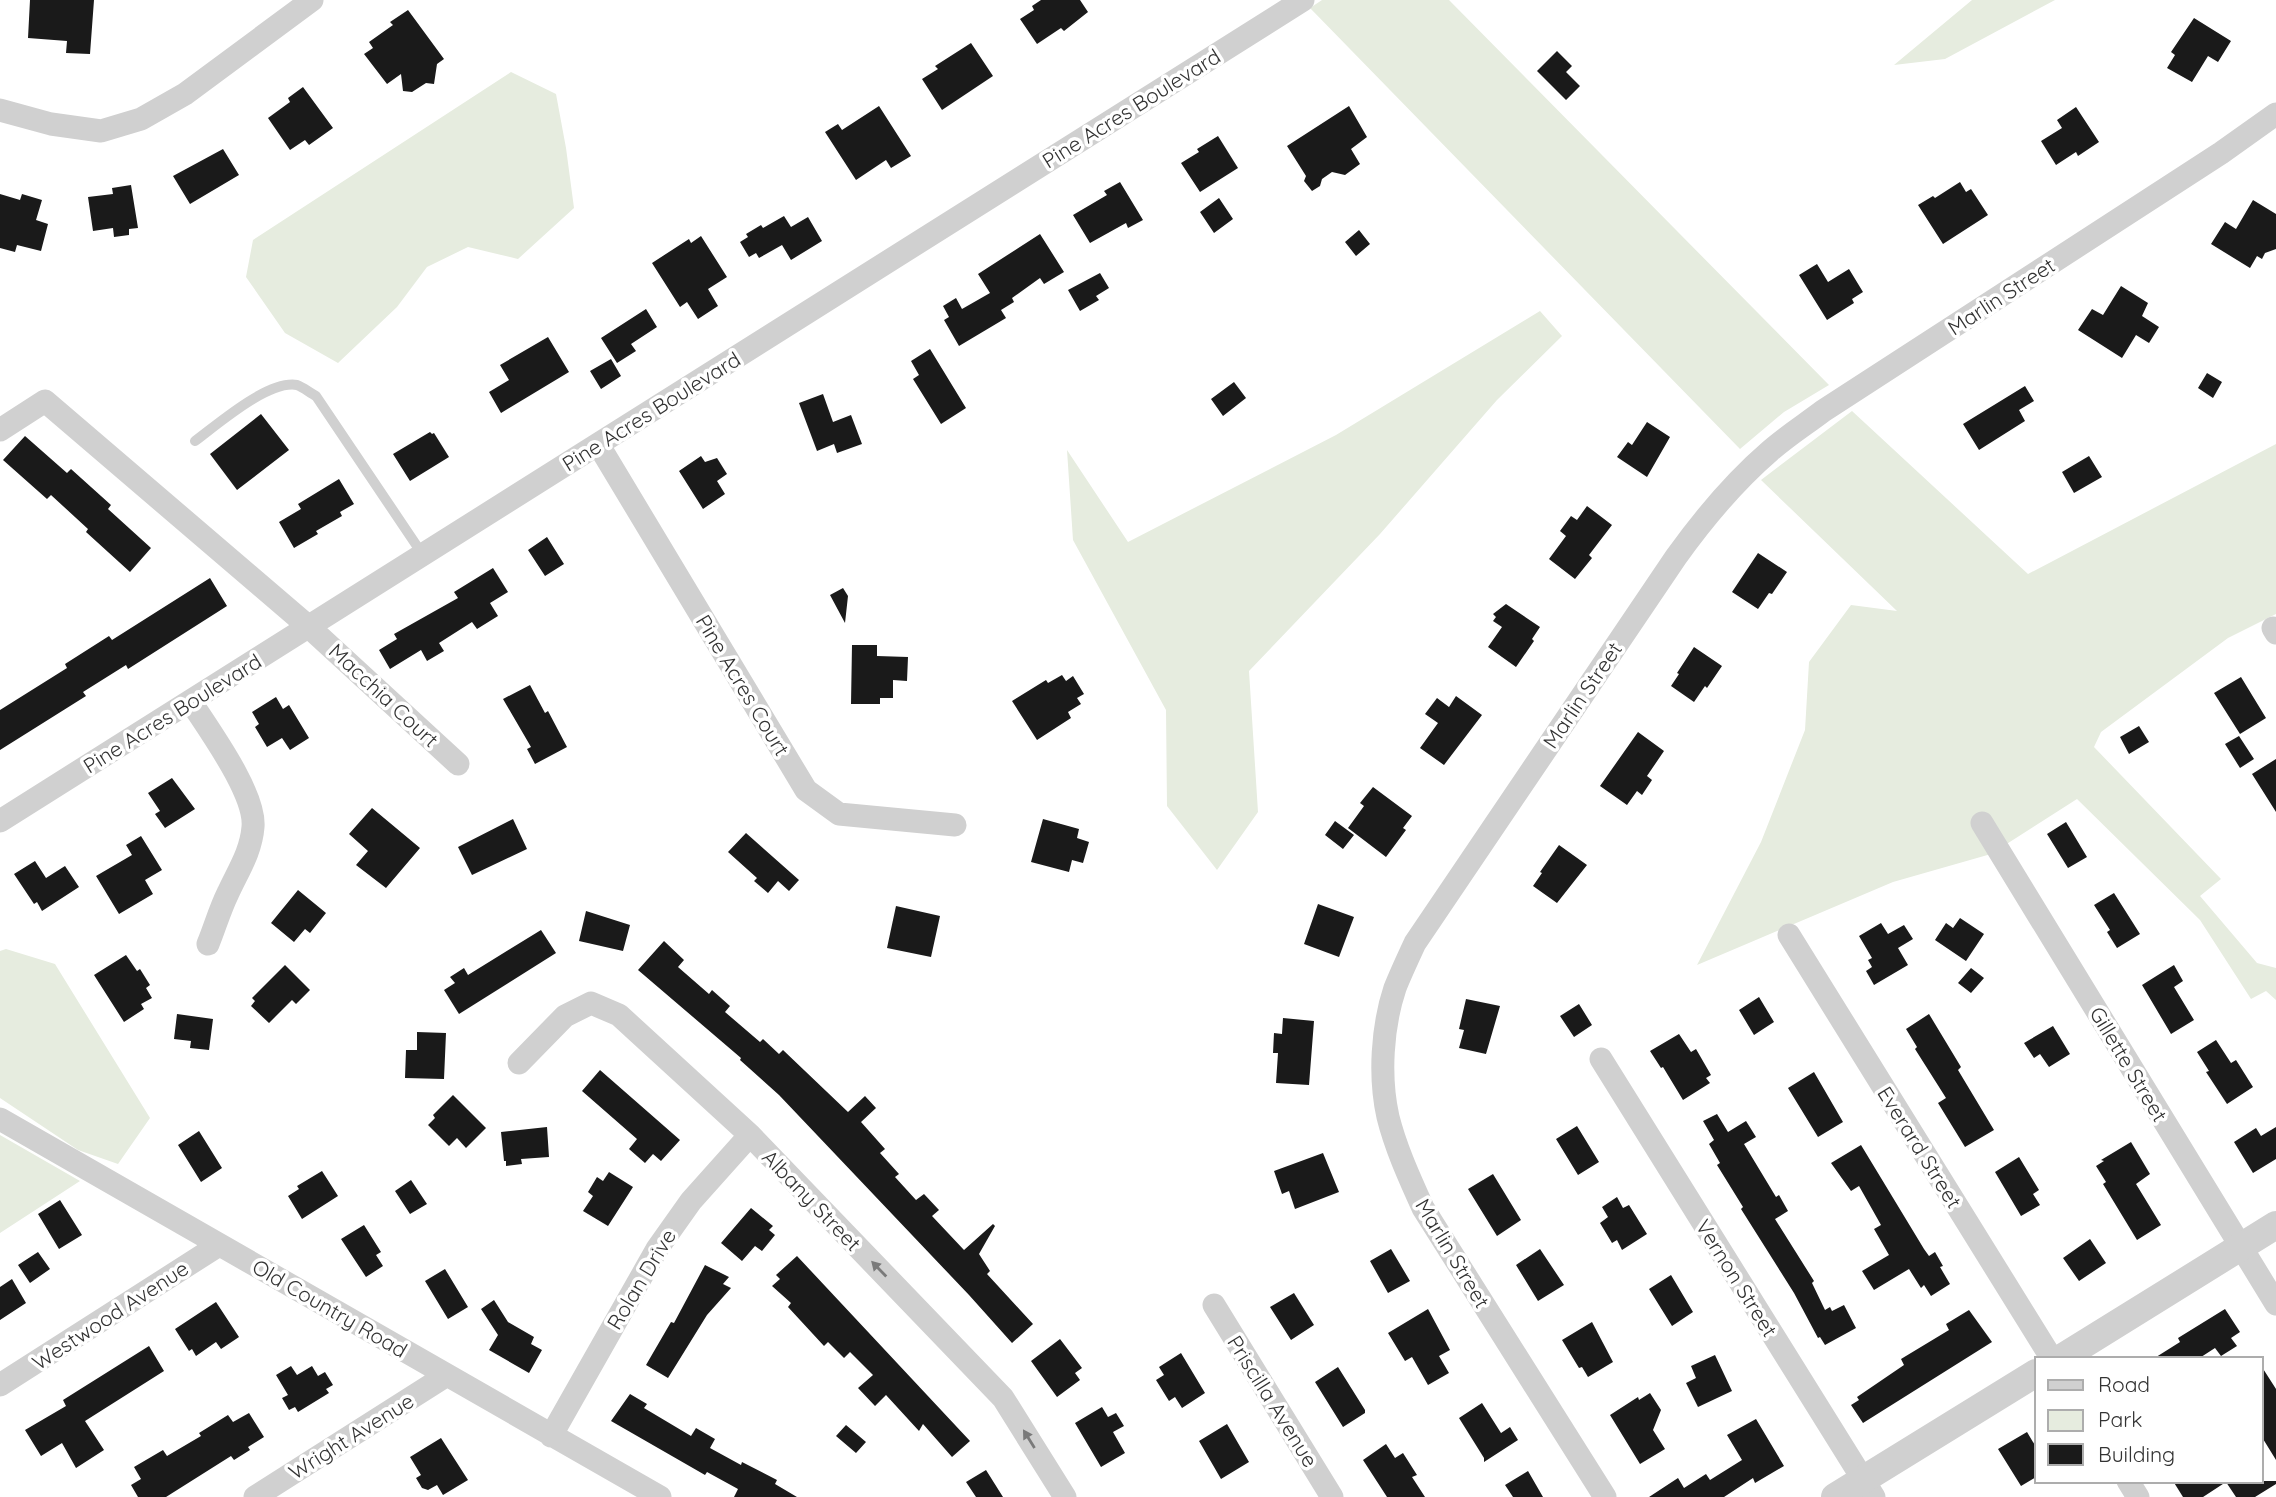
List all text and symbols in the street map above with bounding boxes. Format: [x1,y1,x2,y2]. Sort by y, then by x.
street label: Pine Acres Boulevard [1037,43,1225,173]
street label: Marlin Street [1942,252,2060,340]
street label: Pine Acres Boulevard [557,346,745,476]
street label: Pine Acres Court [691,610,795,760]
street label: Marlin Street [1537,637,1627,753]
street label: Macchia Court [324,638,444,752]
street label: Pine Acres Boulevard [78,648,266,778]
street label: Gillette Street [2085,1002,2173,1126]
street label: Everard Street [1872,1081,1968,1213]
street label: Albany Street [757,1144,867,1256]
street label: Marlin Street [1410,1194,1496,1312]
street label: Vernon Street [1691,1214,1783,1342]
street label: Rolan Drive [601,1224,681,1334]
street label: Old Country Road [248,1253,412,1363]
street label: Westwood Avenue [27,1255,193,1375]
one-way arrow [871,1261,887,1278]
street label: Priscilla Avenue [1222,1330,1324,1472]
legend [2035,1357,2262,1483]
text: Road [2098,1371,2150,1397]
street label: Wright Avenue [284,1387,418,1485]
text: Park [2098,1406,2142,1432]
one-way arrow [1022,1429,1035,1449]
text: Building [2098,1441,2175,1467]

